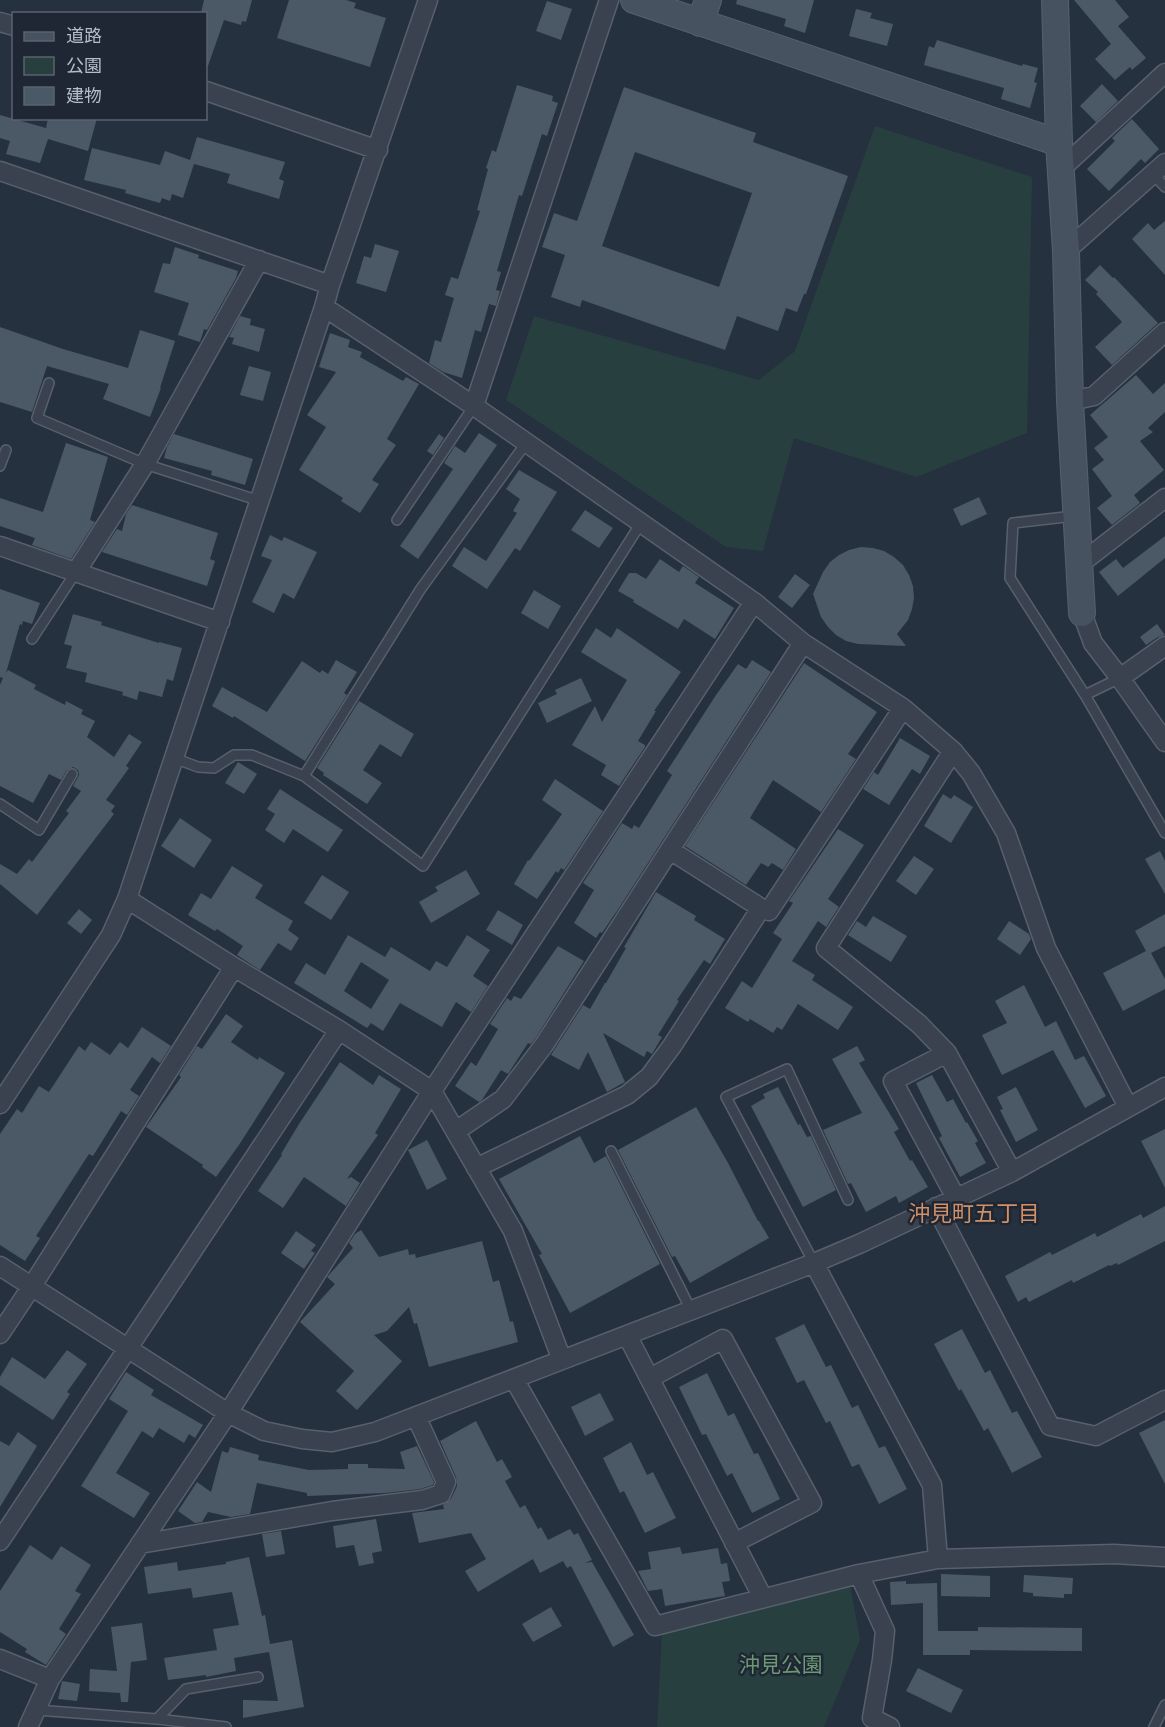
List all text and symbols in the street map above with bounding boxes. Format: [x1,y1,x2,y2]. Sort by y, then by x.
legend [12,12,207,120]
text: 道路 [66,23,102,48]
text: 公園 [66,53,102,78]
text: 建物 [66,83,102,108]
district label: 沖見町五丁目 [908,1198,1040,1228]
park label: 沖見公園 [739,1650,823,1679]

